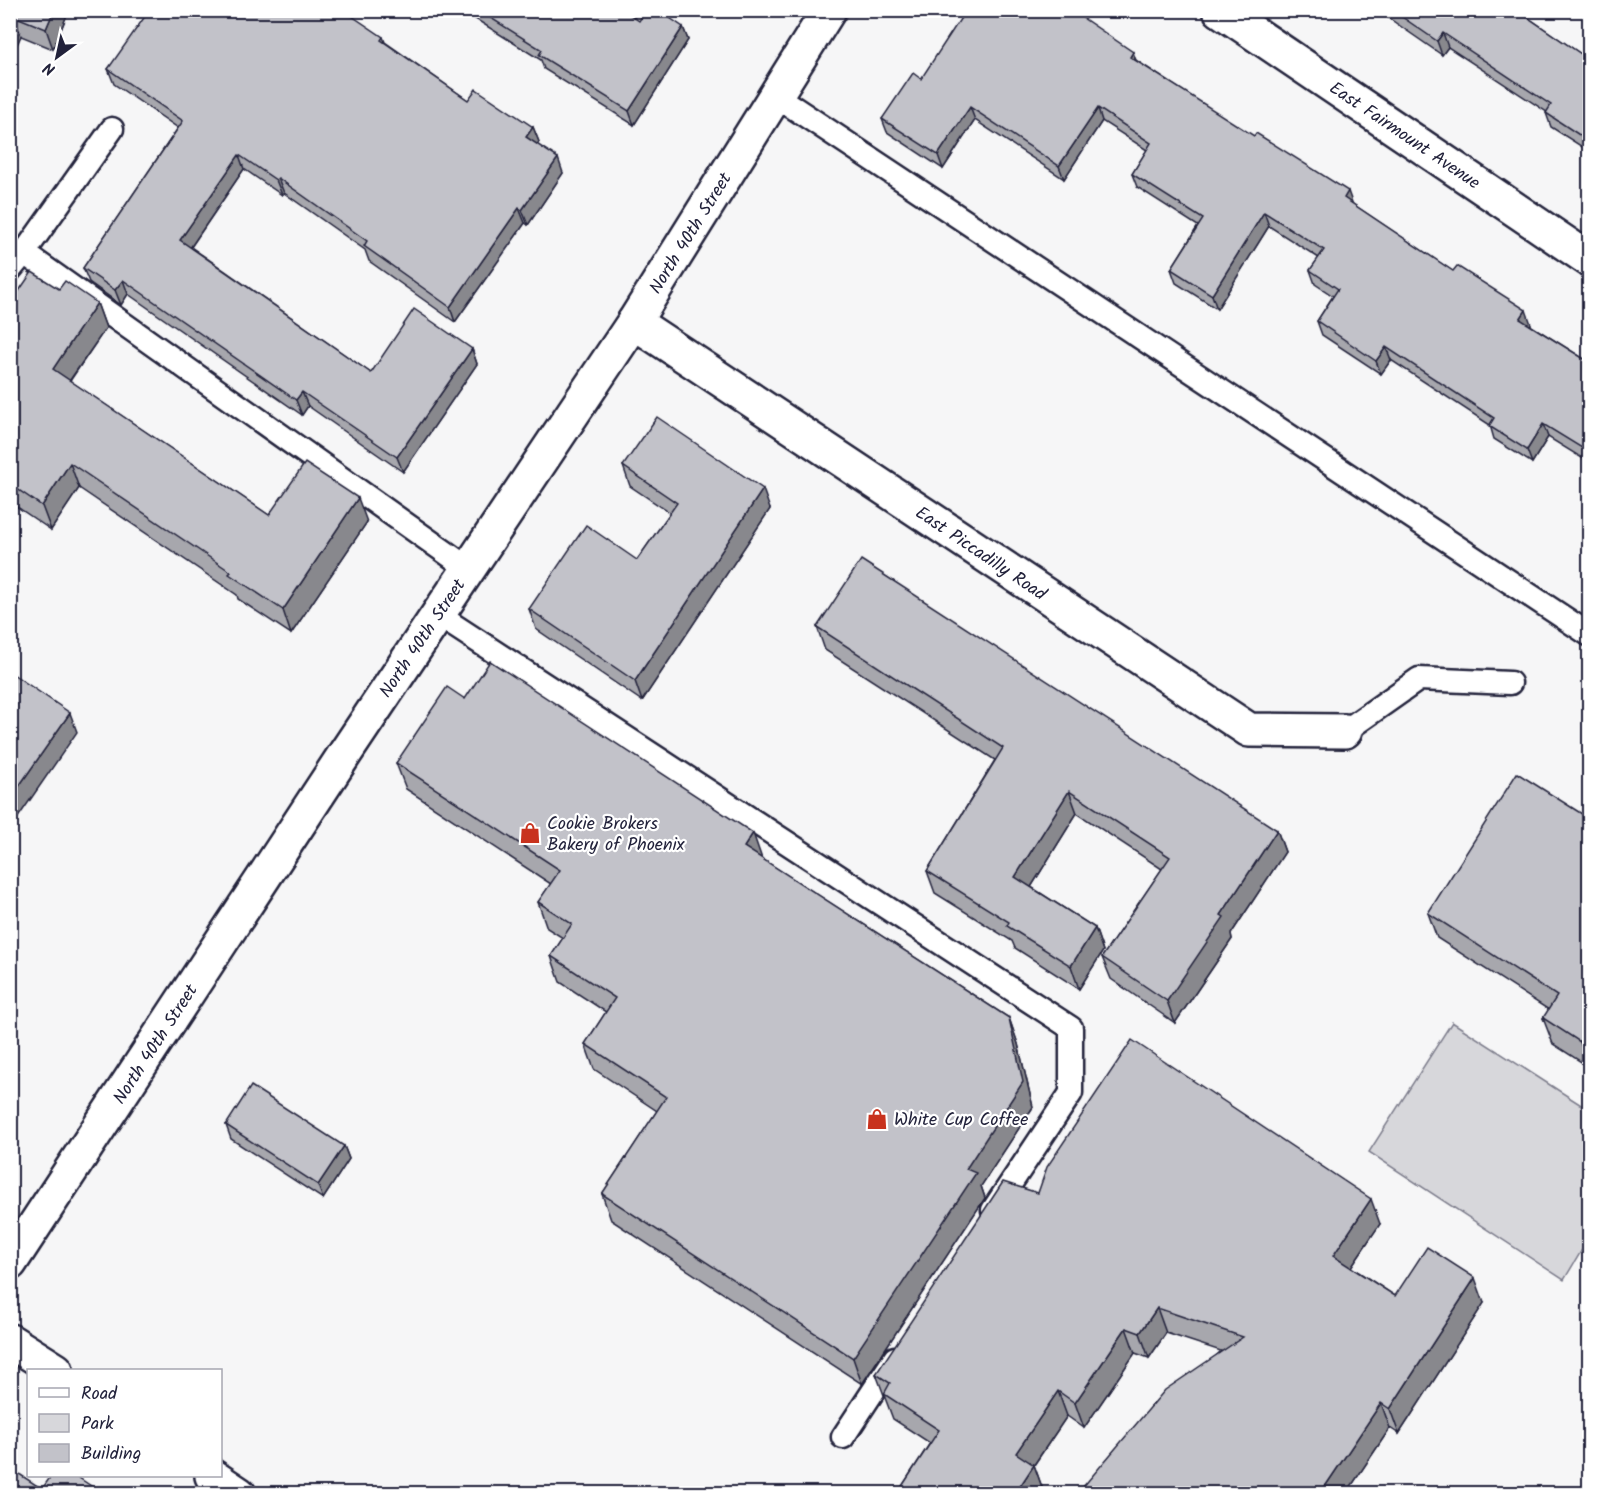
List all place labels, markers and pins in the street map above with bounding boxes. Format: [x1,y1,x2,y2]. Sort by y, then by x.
place label: Cookie Brokers Bakery of Phoenix [547,810,685,860]
shop icon: Cookie Brokers Bakery of Phoenix [518,821,542,845]
place label: White Cup Coffee [894,1106,1028,1135]
shop icon: White Cup Coffee [865,1107,889,1131]

